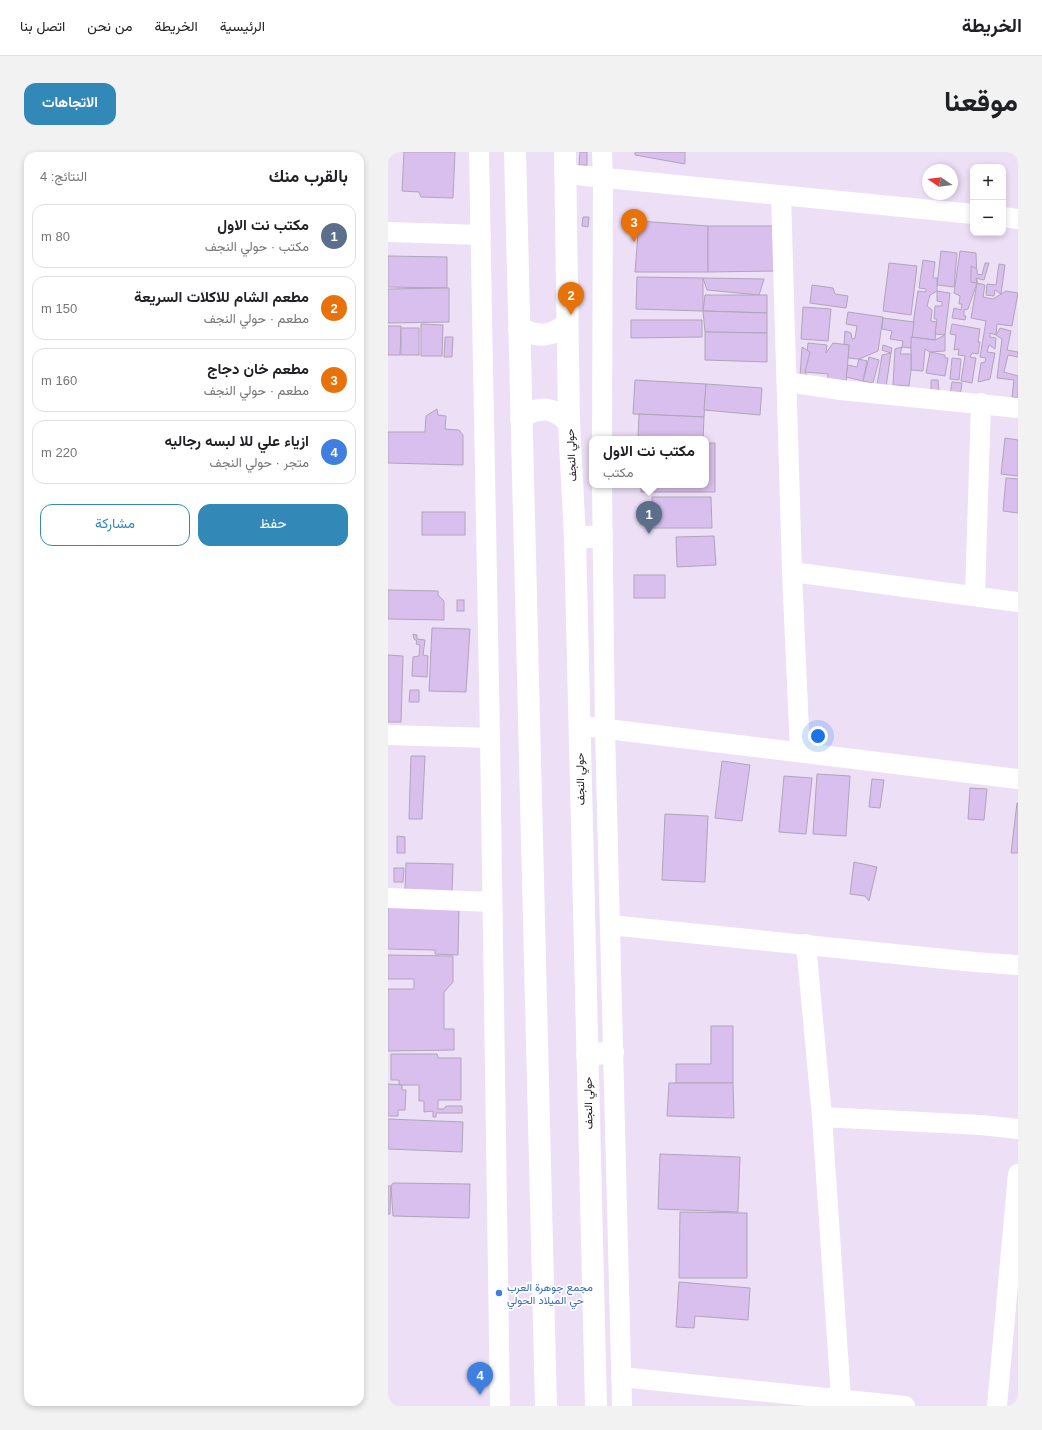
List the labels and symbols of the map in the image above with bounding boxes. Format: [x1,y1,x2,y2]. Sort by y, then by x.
north arrow [922,164,958,200]
pin: 3 [621,209,647,242]
pin: 2 [558,282,584,315]
street label: حولي النجف [564,428,582,482]
pin: 1 [636,501,662,534]
your location [808,726,828,746]
street label: حولي النجف [574,752,590,805]
street label: حولي النجف [582,1076,598,1129]
place label: مجمع جوهرة العرب حي الميلاد الحولي [507,1281,593,1310]
marker: مجمع جوهرة العرب حي الميلاد الحولي [494,1288,504,1298]
pin: 4 [467,1362,493,1395]

